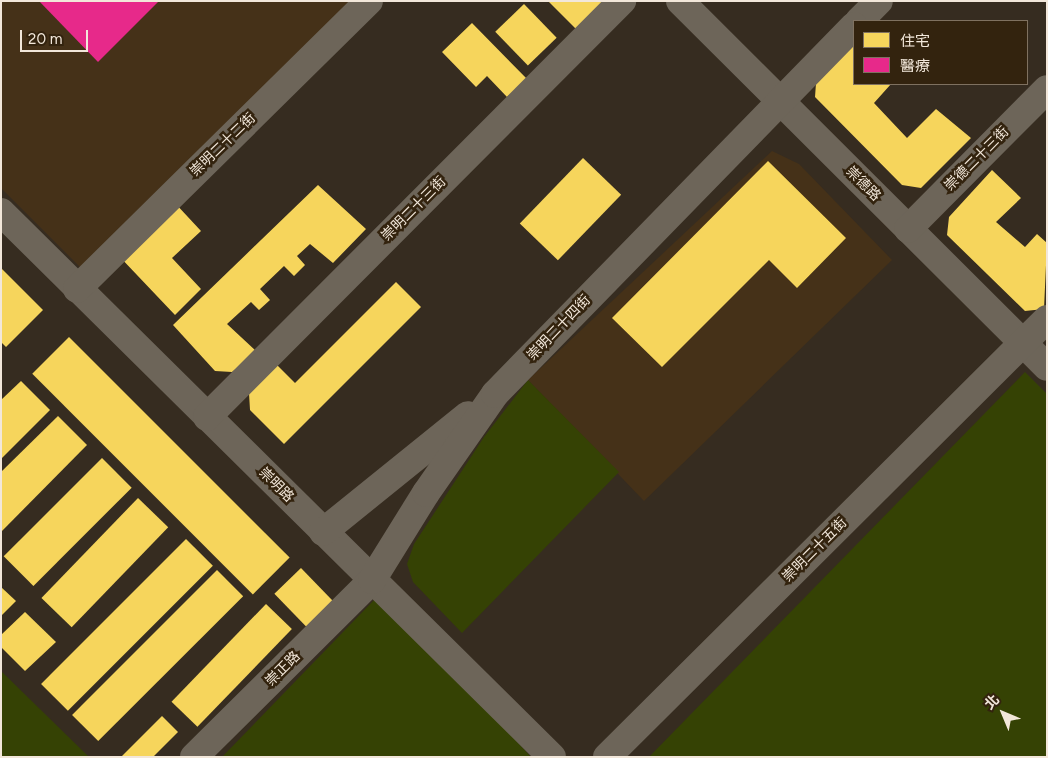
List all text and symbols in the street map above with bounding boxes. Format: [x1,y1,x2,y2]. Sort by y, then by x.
scale bar [22,20,90,52]
legend [853,20,1028,85]
text: 20 m [28,30,62,48]
text: 住宅 [900,32,930,50]
text: 醫療 [900,57,930,75]
street label: 崇明二十二街 [187,110,259,180]
street label: 崇德二十三街 [941,123,1013,195]
street label: 崇德路 [842,163,884,205]
street label: 崇明二十三街 [378,173,450,245]
street label: 崇明二十四街 [524,292,594,364]
street label: 崇明路 [255,464,297,506]
street label: 崇明二十五街 [779,514,851,586]
street label: 崇正路 [262,648,304,690]
north arrow [978,688,1028,738]
text: 北 [981,691,1003,713]

